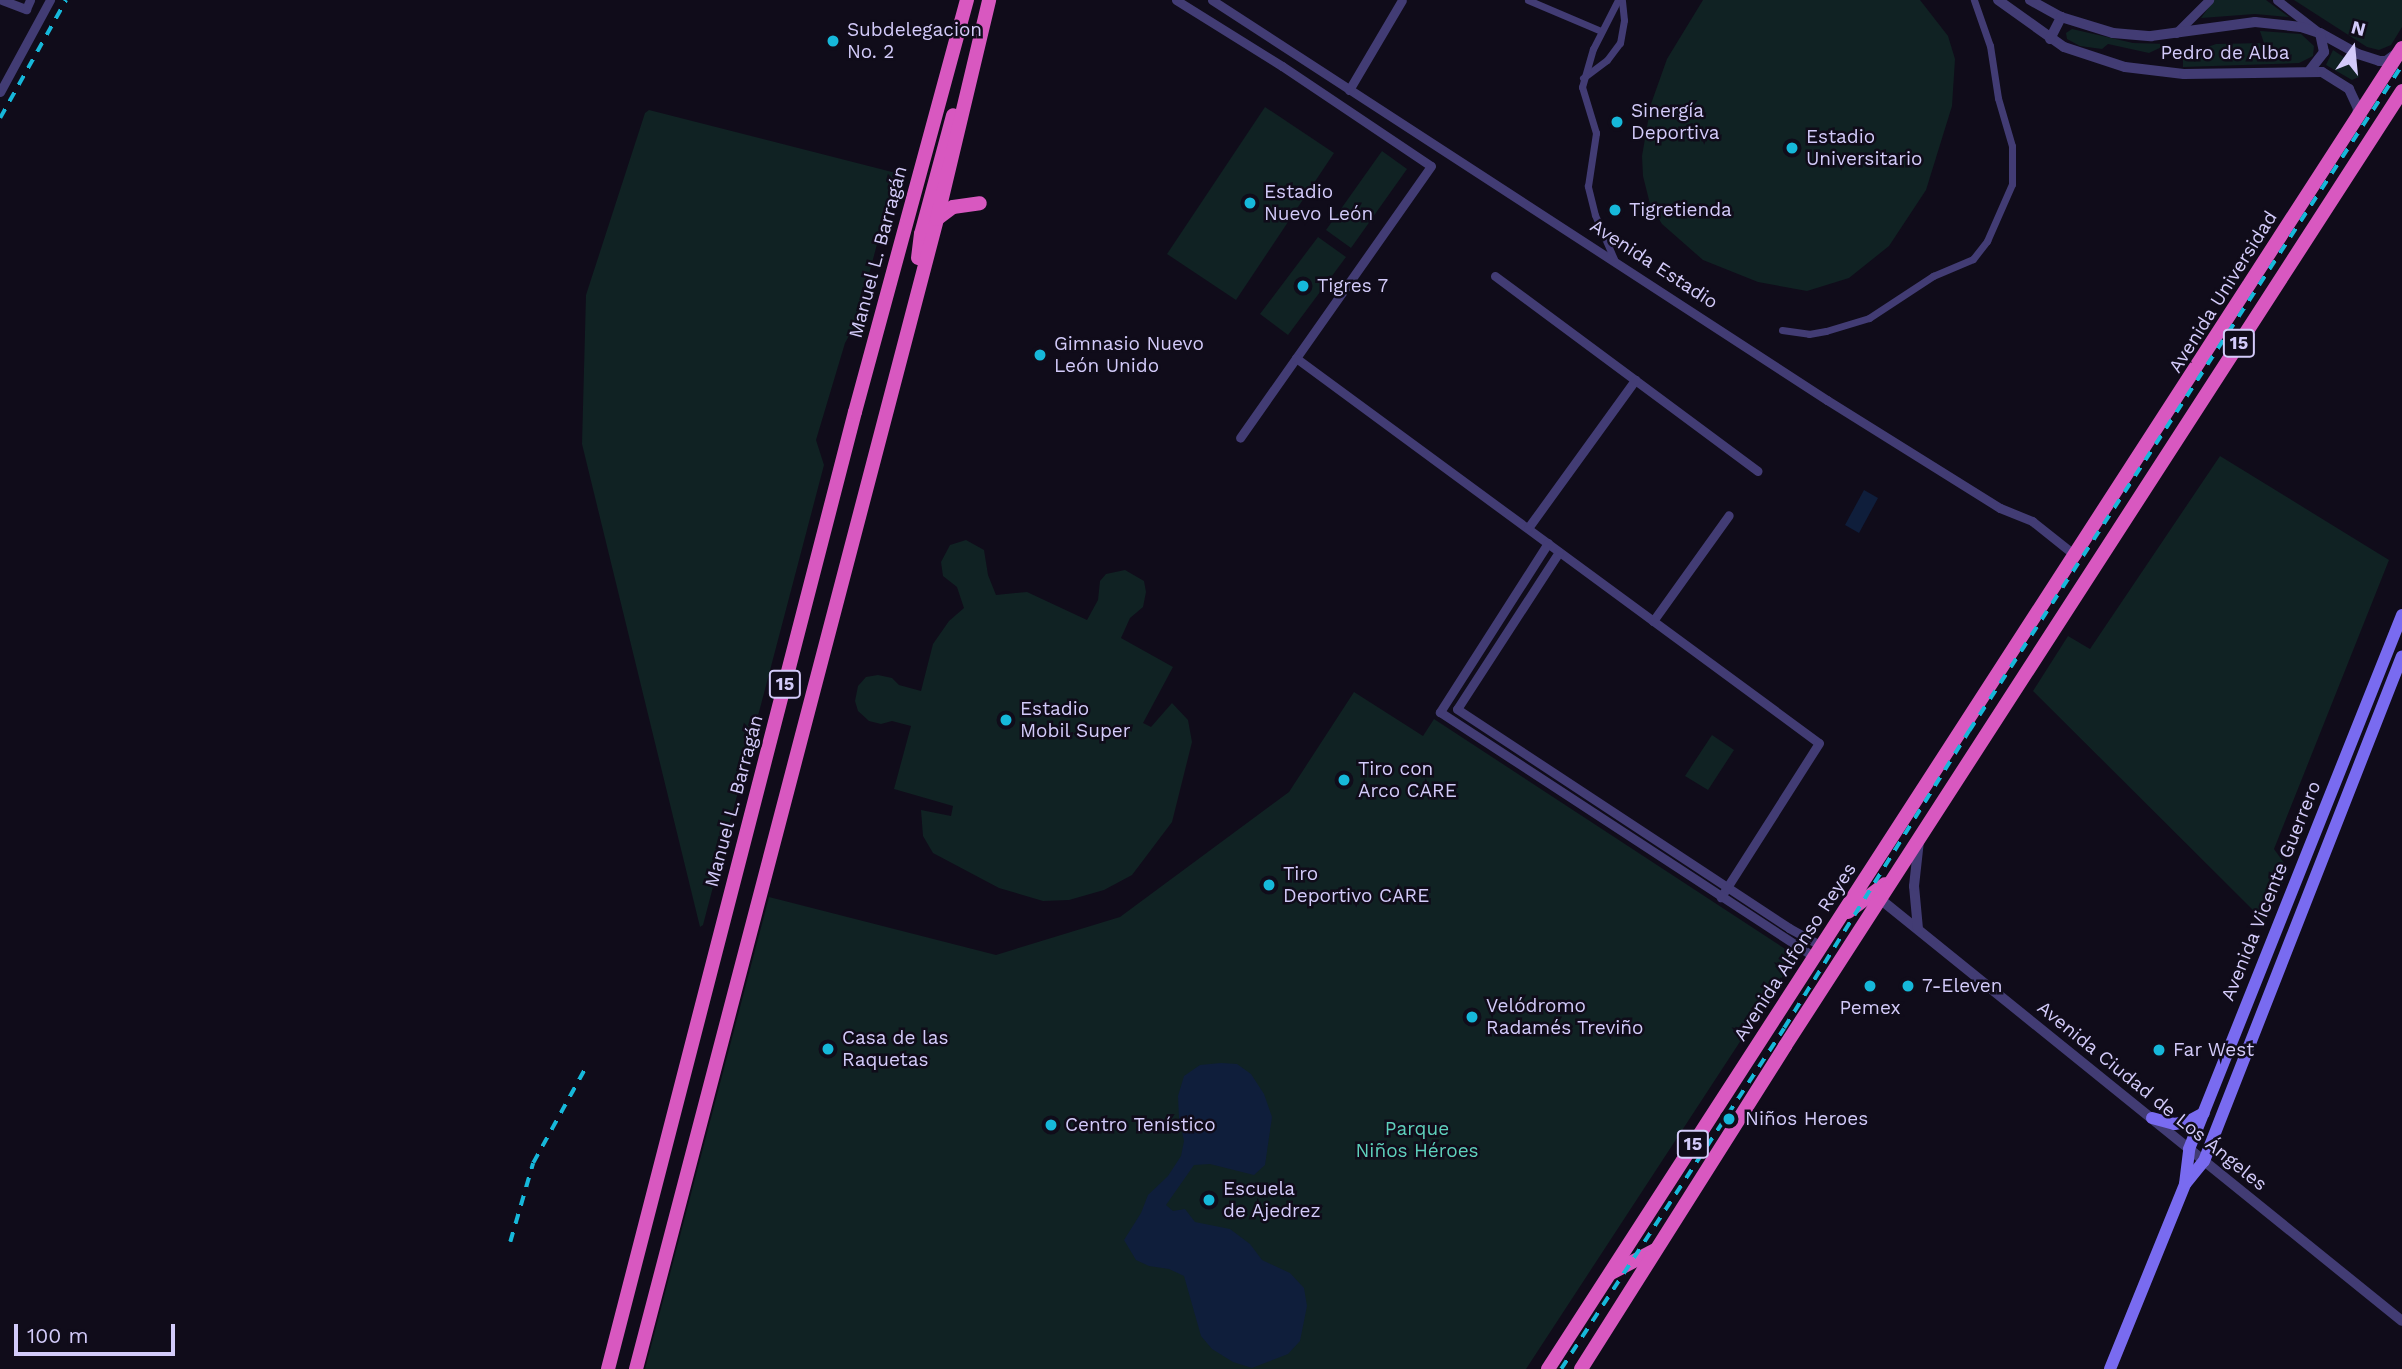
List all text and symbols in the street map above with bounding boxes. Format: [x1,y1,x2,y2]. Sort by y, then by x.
north arrow [2318,14,2388,84]
text: N [2349,15,2368,41]
place label: Subdelegacion No. 2 [847,19,982,63]
marker: Subdelegacion No. 2 [825,33,841,49]
street label: Pedro de Alba [2160,42,2290,64]
place label: Sinergía Deportiva [1631,100,1720,144]
marker: Sinergía Deportiva [1609,114,1625,130]
place label: Estadio Universitario [1806,126,1922,170]
marker: Estadio Universitario [1784,140,1800,156]
street label: Manuel L. Barragán [844,163,912,341]
place label: Estadio Nuevo León [1264,181,1373,225]
marker: Estadio Nuevo León [1242,195,1258,211]
place label: Tigretienda [1629,199,1732,221]
marker: Tigretienda [1607,202,1623,218]
street label: Avenida Universidad [2164,207,2282,377]
street label: Avenida Estadio [1586,214,1722,314]
place label: Tigres 7 [1317,275,1389,297]
marker: Tigres 7 [1295,278,1311,294]
road number: 15 [2222,328,2256,358]
place label: Gimnasio Nuevo León Unido [1054,333,1204,377]
marker: Gimnasio Nuevo León Unido [1032,347,1048,363]
road number: 15 [768,670,802,698]
place label: Estadio Mobil Super [1020,698,1131,742]
street label: Manuel L. Barragán [700,712,768,890]
marker: Estadio Mobil Super [998,712,1014,728]
place label: Tiro con Arco CARE [1358,758,1457,802]
marker: Tiro con Arco CARE [1336,772,1352,788]
street label: Avenida Vicente Guerrero [2216,777,2326,1005]
street label: Avenida Alfonso Reyes [1729,858,1861,1046]
place label: Tiro Deportivo CARE [1283,863,1429,907]
marker: Tiro Deportivo CARE [1261,877,1277,893]
place label: 7-Eleven [1922,975,2003,997]
marker: Pemex [1862,978,1878,994]
marker: 7-Eleven [1900,978,1916,994]
place label: Velódromo Radamés Treviño [1486,995,1644,1039]
street label: Avenida Ciudad de Los Ángeles [2032,996,2272,1196]
place label: Pemex [1839,997,1901,1019]
marker: Velódromo Radamés Treviño [1464,1009,1480,1025]
place label: Casa de las Raquetas [842,1027,949,1071]
place label: Far West [2173,1039,2255,1061]
marker: Casa de las Raquetas [820,1041,836,1057]
marker: Far West [2151,1042,2167,1058]
place label: Niños Heroes [1745,1108,1868,1130]
marker: Niños Heroes [1719,1109,1739,1129]
place label: Centro Tenístico [1065,1114,1216,1136]
marker: Centro Tenístico [1043,1117,1059,1133]
park label: Parque Niños Héroes [1355,1118,1479,1162]
road number: 15 [1676,1129,1710,1158]
place label: Escuela de Ajedrez [1223,1178,1321,1222]
marker: Escuela de Ajedrez [1201,1192,1217,1208]
scale bar [18,1310,178,1354]
text: 100 m [27,1323,89,1348]

